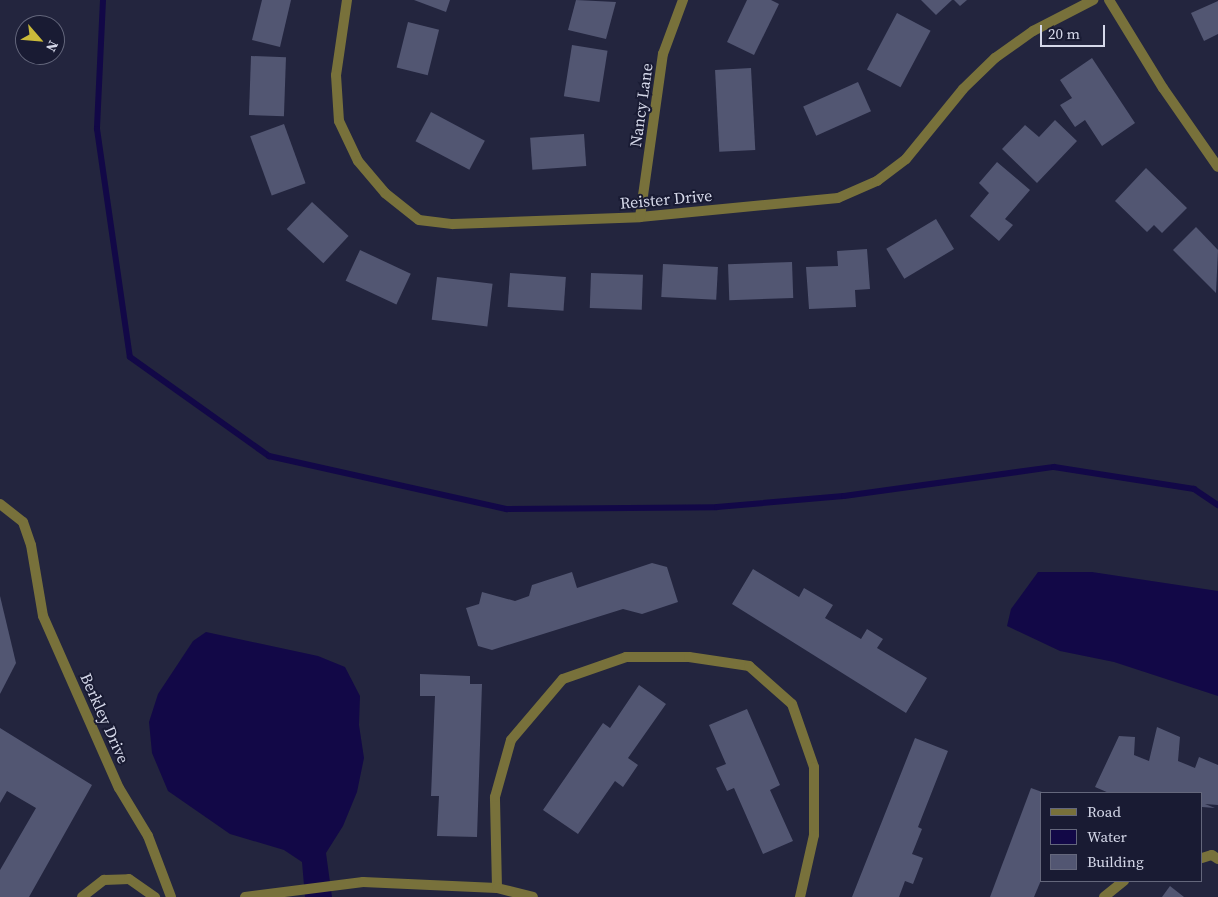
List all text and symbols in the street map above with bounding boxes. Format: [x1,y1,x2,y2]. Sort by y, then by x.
north arrow [15,15,65,65]
scale bar [1043,15,1108,47]
text: 20 m [1048,23,1080,44]
text: N [41,37,64,55]
street label: Nancy Lane [626,62,656,148]
street label: Reister Drive [619,185,713,213]
street label: Berkley Drive [77,670,133,766]
legend [1040,792,1203,882]
text: Road [1087,801,1121,822]
text: Water [1087,826,1127,847]
text: Building [1087,851,1144,872]

